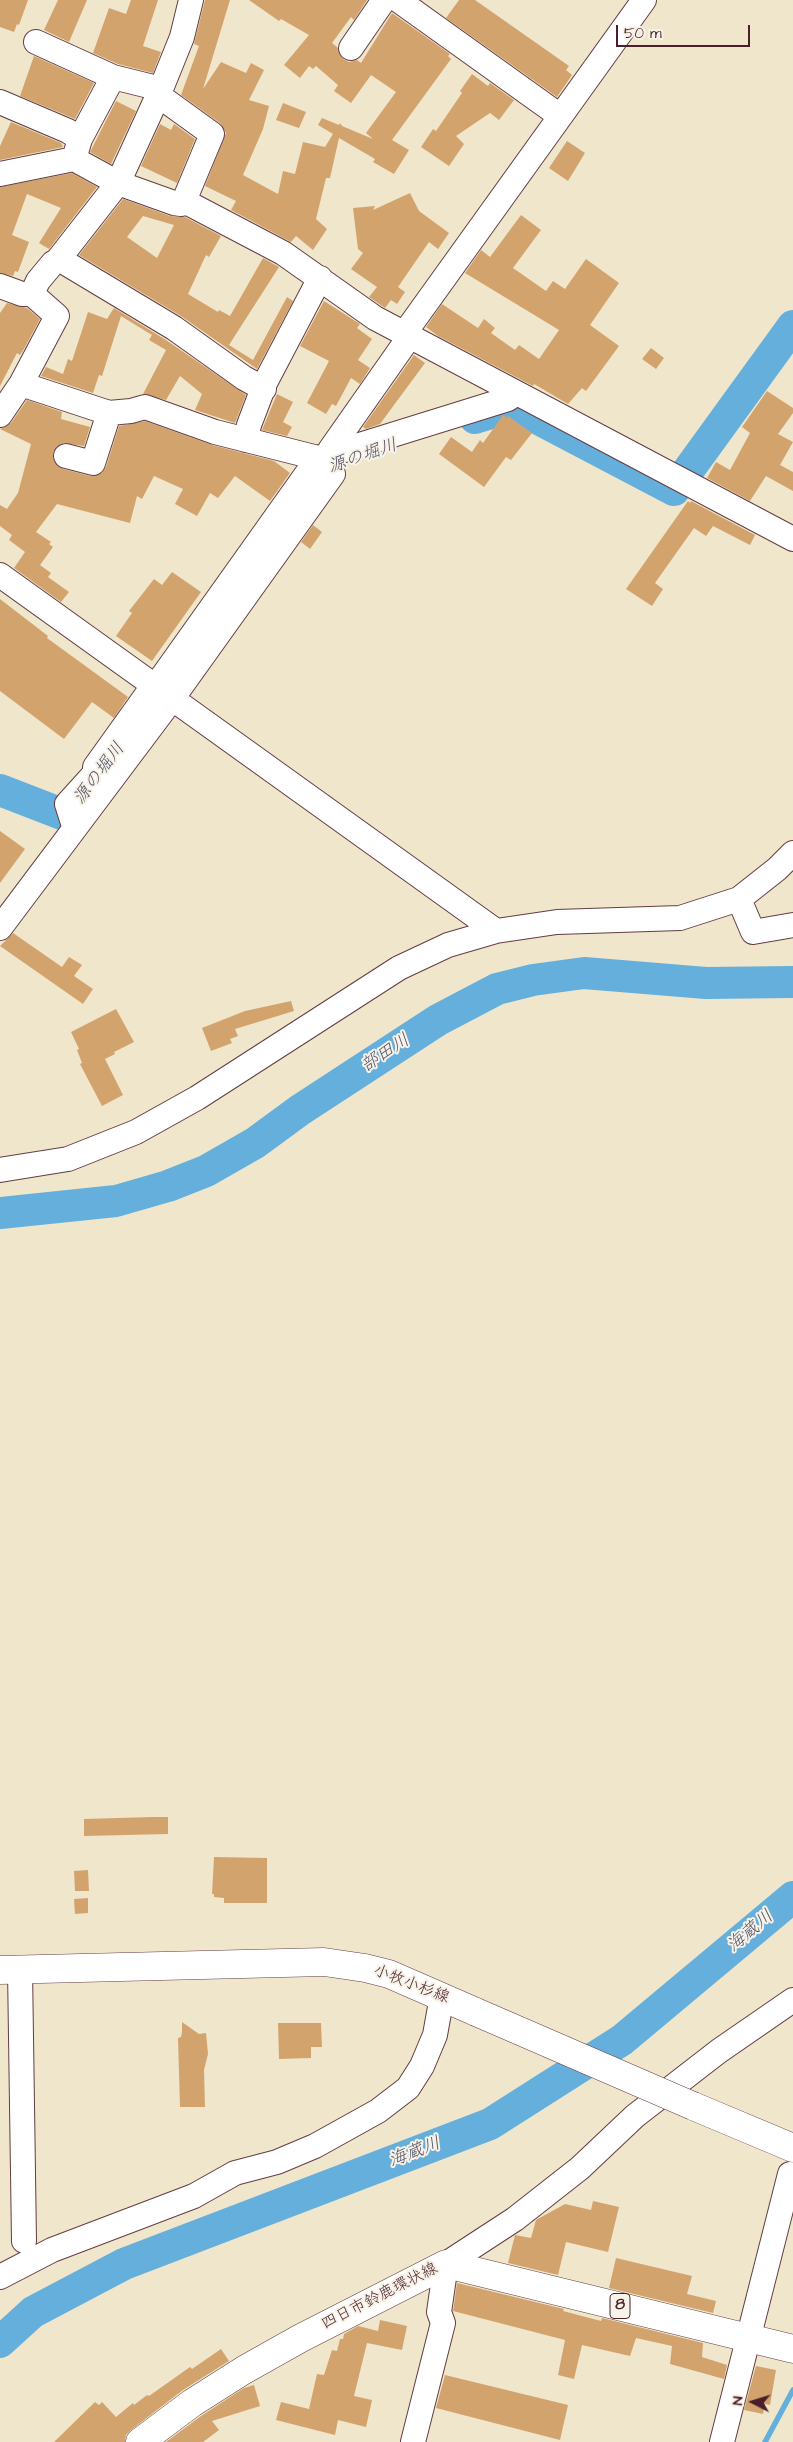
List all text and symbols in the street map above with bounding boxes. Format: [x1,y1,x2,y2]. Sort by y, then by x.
scale bar [618,15,752,47]
text: 50 m [624,23,662,44]
water label: 源の堀川 [325,435,401,479]
water label: 源の堀川 [70,739,130,809]
water label: 部田川 [357,1030,415,1078]
water label: 海蔵川 [723,1906,779,1958]
street label: 小牧小杉線 [370,1962,452,2008]
water label: 海蔵川 [386,2133,444,2173]
street label: 四日市鈴鹿環状線 [319,2259,441,2335]
road number: 8 [610,2294,630,2318]
north arrow [728,2377,778,2427]
text: N [728,2395,748,2406]

